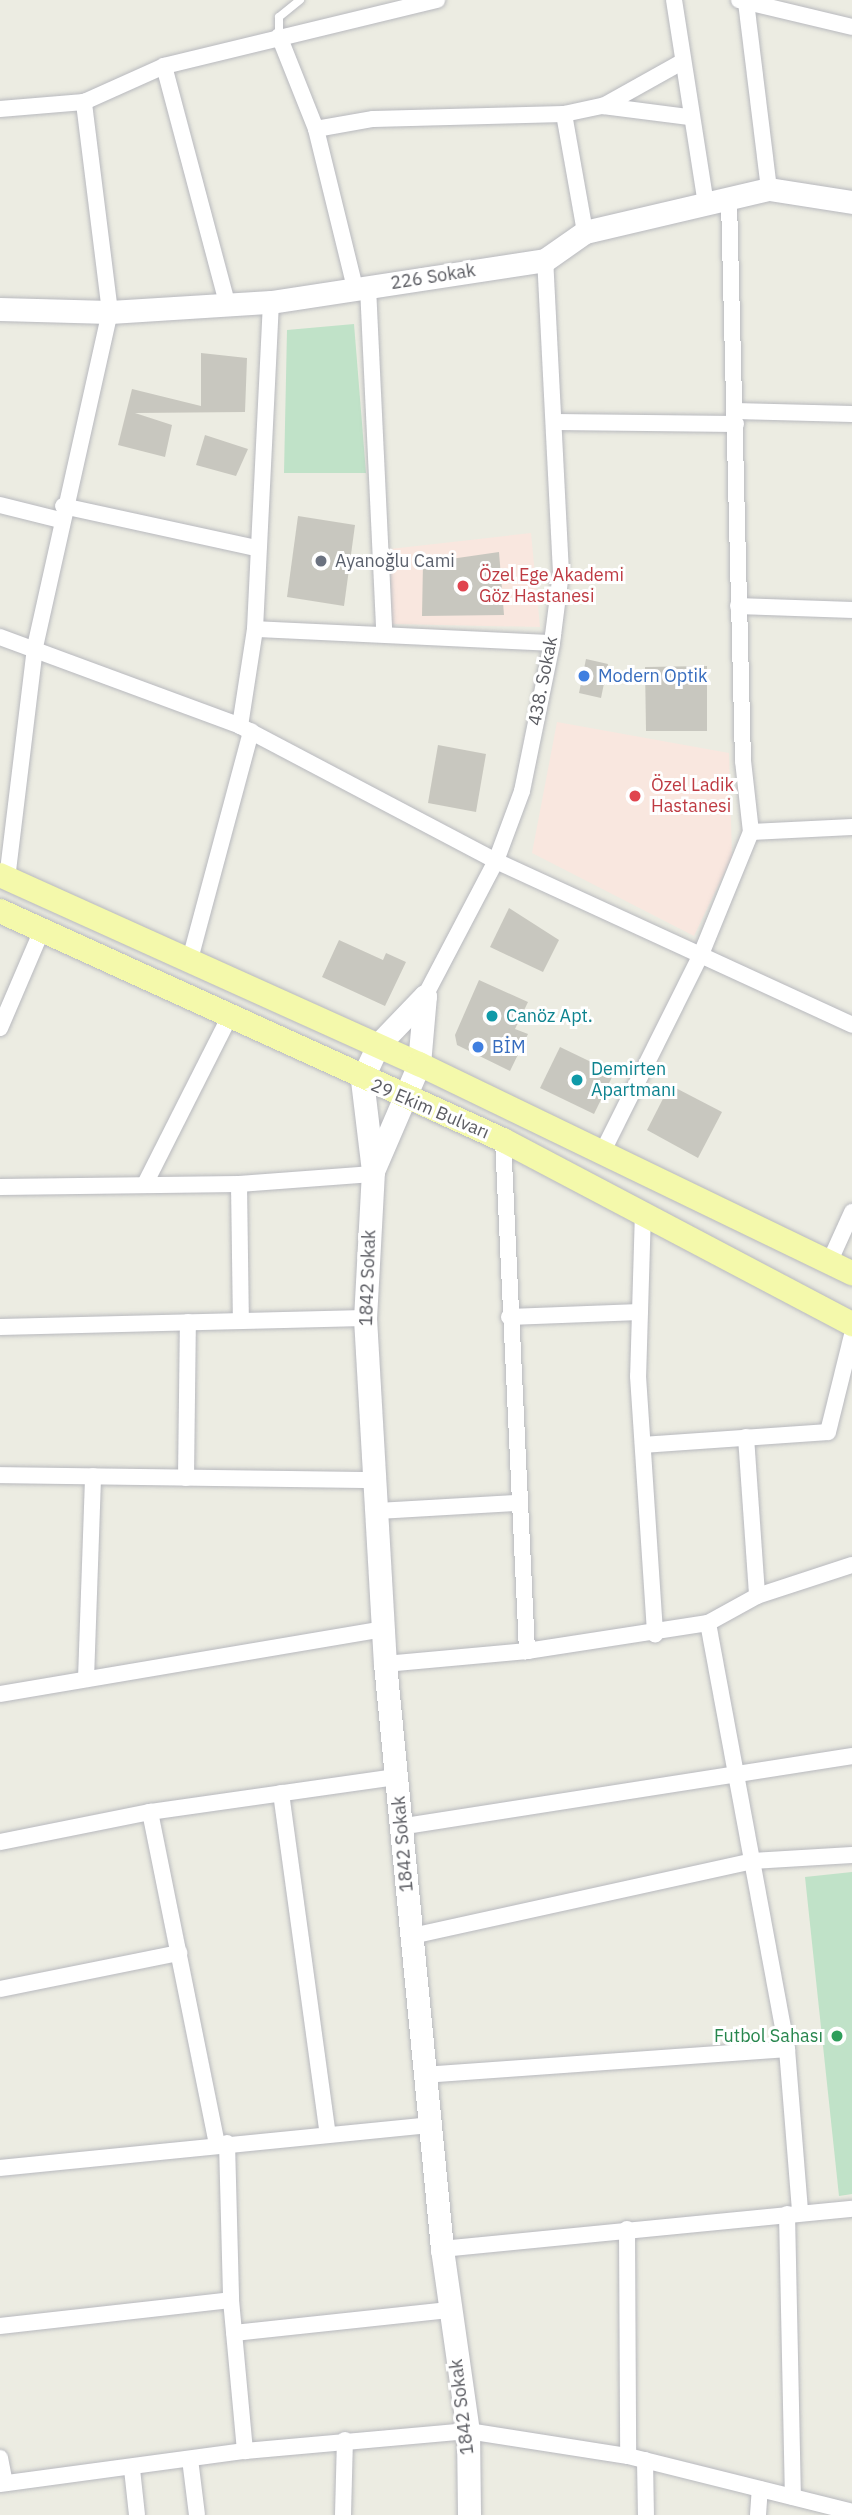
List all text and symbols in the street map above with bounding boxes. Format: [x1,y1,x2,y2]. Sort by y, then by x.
street label: 226 Sokak [389,260,477,294]
place label: Ayanoğlu Cami [335,550,455,572]
marker: Ayanoğlu Cami [313,553,329,569]
place label: Özel Ege Akademi Göz Hastanesi [479,565,624,608]
marker: Özel Ege Akademi Göz Hastanesi [453,576,473,596]
street label: 438. Sokak [524,634,562,728]
place label: Modern Optik [598,665,707,687]
marker: Modern Optik [576,668,592,684]
place label: Özel Ladik Hastanesi [651,775,734,818]
marker: Özel Ladik Hastanesi [625,786,645,806]
place label: Canöz Apt. [506,1005,593,1027]
marker: Canöz Apt. [484,1008,500,1024]
place label: BİM [492,1036,526,1058]
marker: BİM [470,1039,486,1055]
place label: Demirten Apartmanı [591,1059,676,1102]
marker: Demirten Apartmanı [569,1072,585,1088]
street label: 29 Ekim Bulvarı [368,1074,492,1144]
street label: 1842 Sokak [356,1229,380,1327]
street label: 1842 Sokak [388,1795,418,1893]
place label: Futbol Sahası [714,2025,823,2047]
marker: Futbol Sahası [829,2028,845,2044]
street label: 1842 Sokak [445,2358,479,2456]

